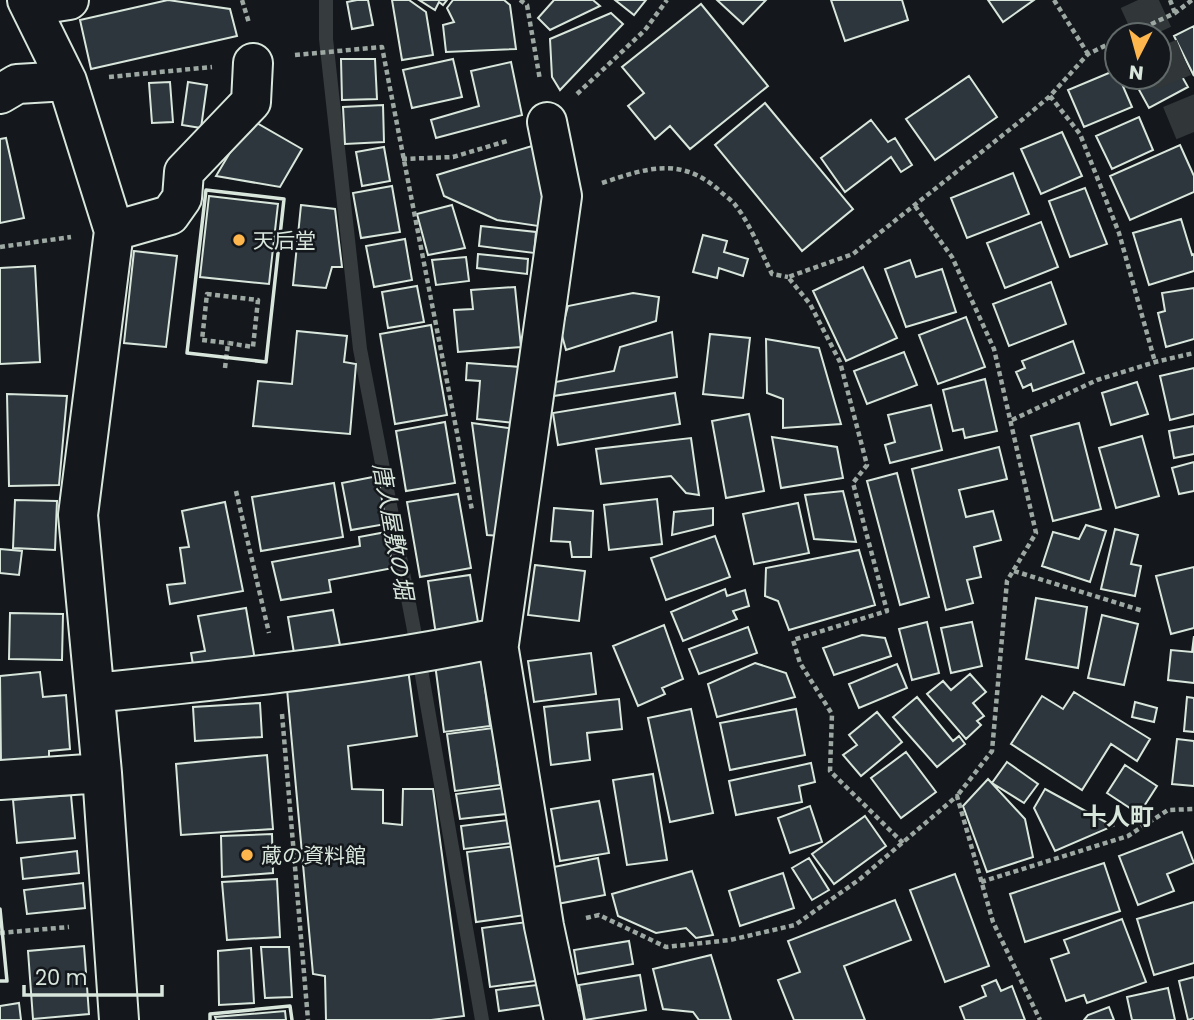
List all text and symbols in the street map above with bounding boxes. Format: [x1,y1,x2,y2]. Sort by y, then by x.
north arrow [1103,21,1173,91]
text: N [1128,58,1145,87]
place label: 天后堂 [253,226,316,255]
marker: 天后堂 [231,232,247,248]
water label: 唐人屋敷の堀 [365,460,421,605]
district label: 十人町 [1082,800,1154,833]
place label: 蔵の資料館 [261,841,366,870]
marker: 蔵の資料館 [239,847,255,863]
scale bar [24,954,163,998]
text: 20 m [35,963,88,992]

